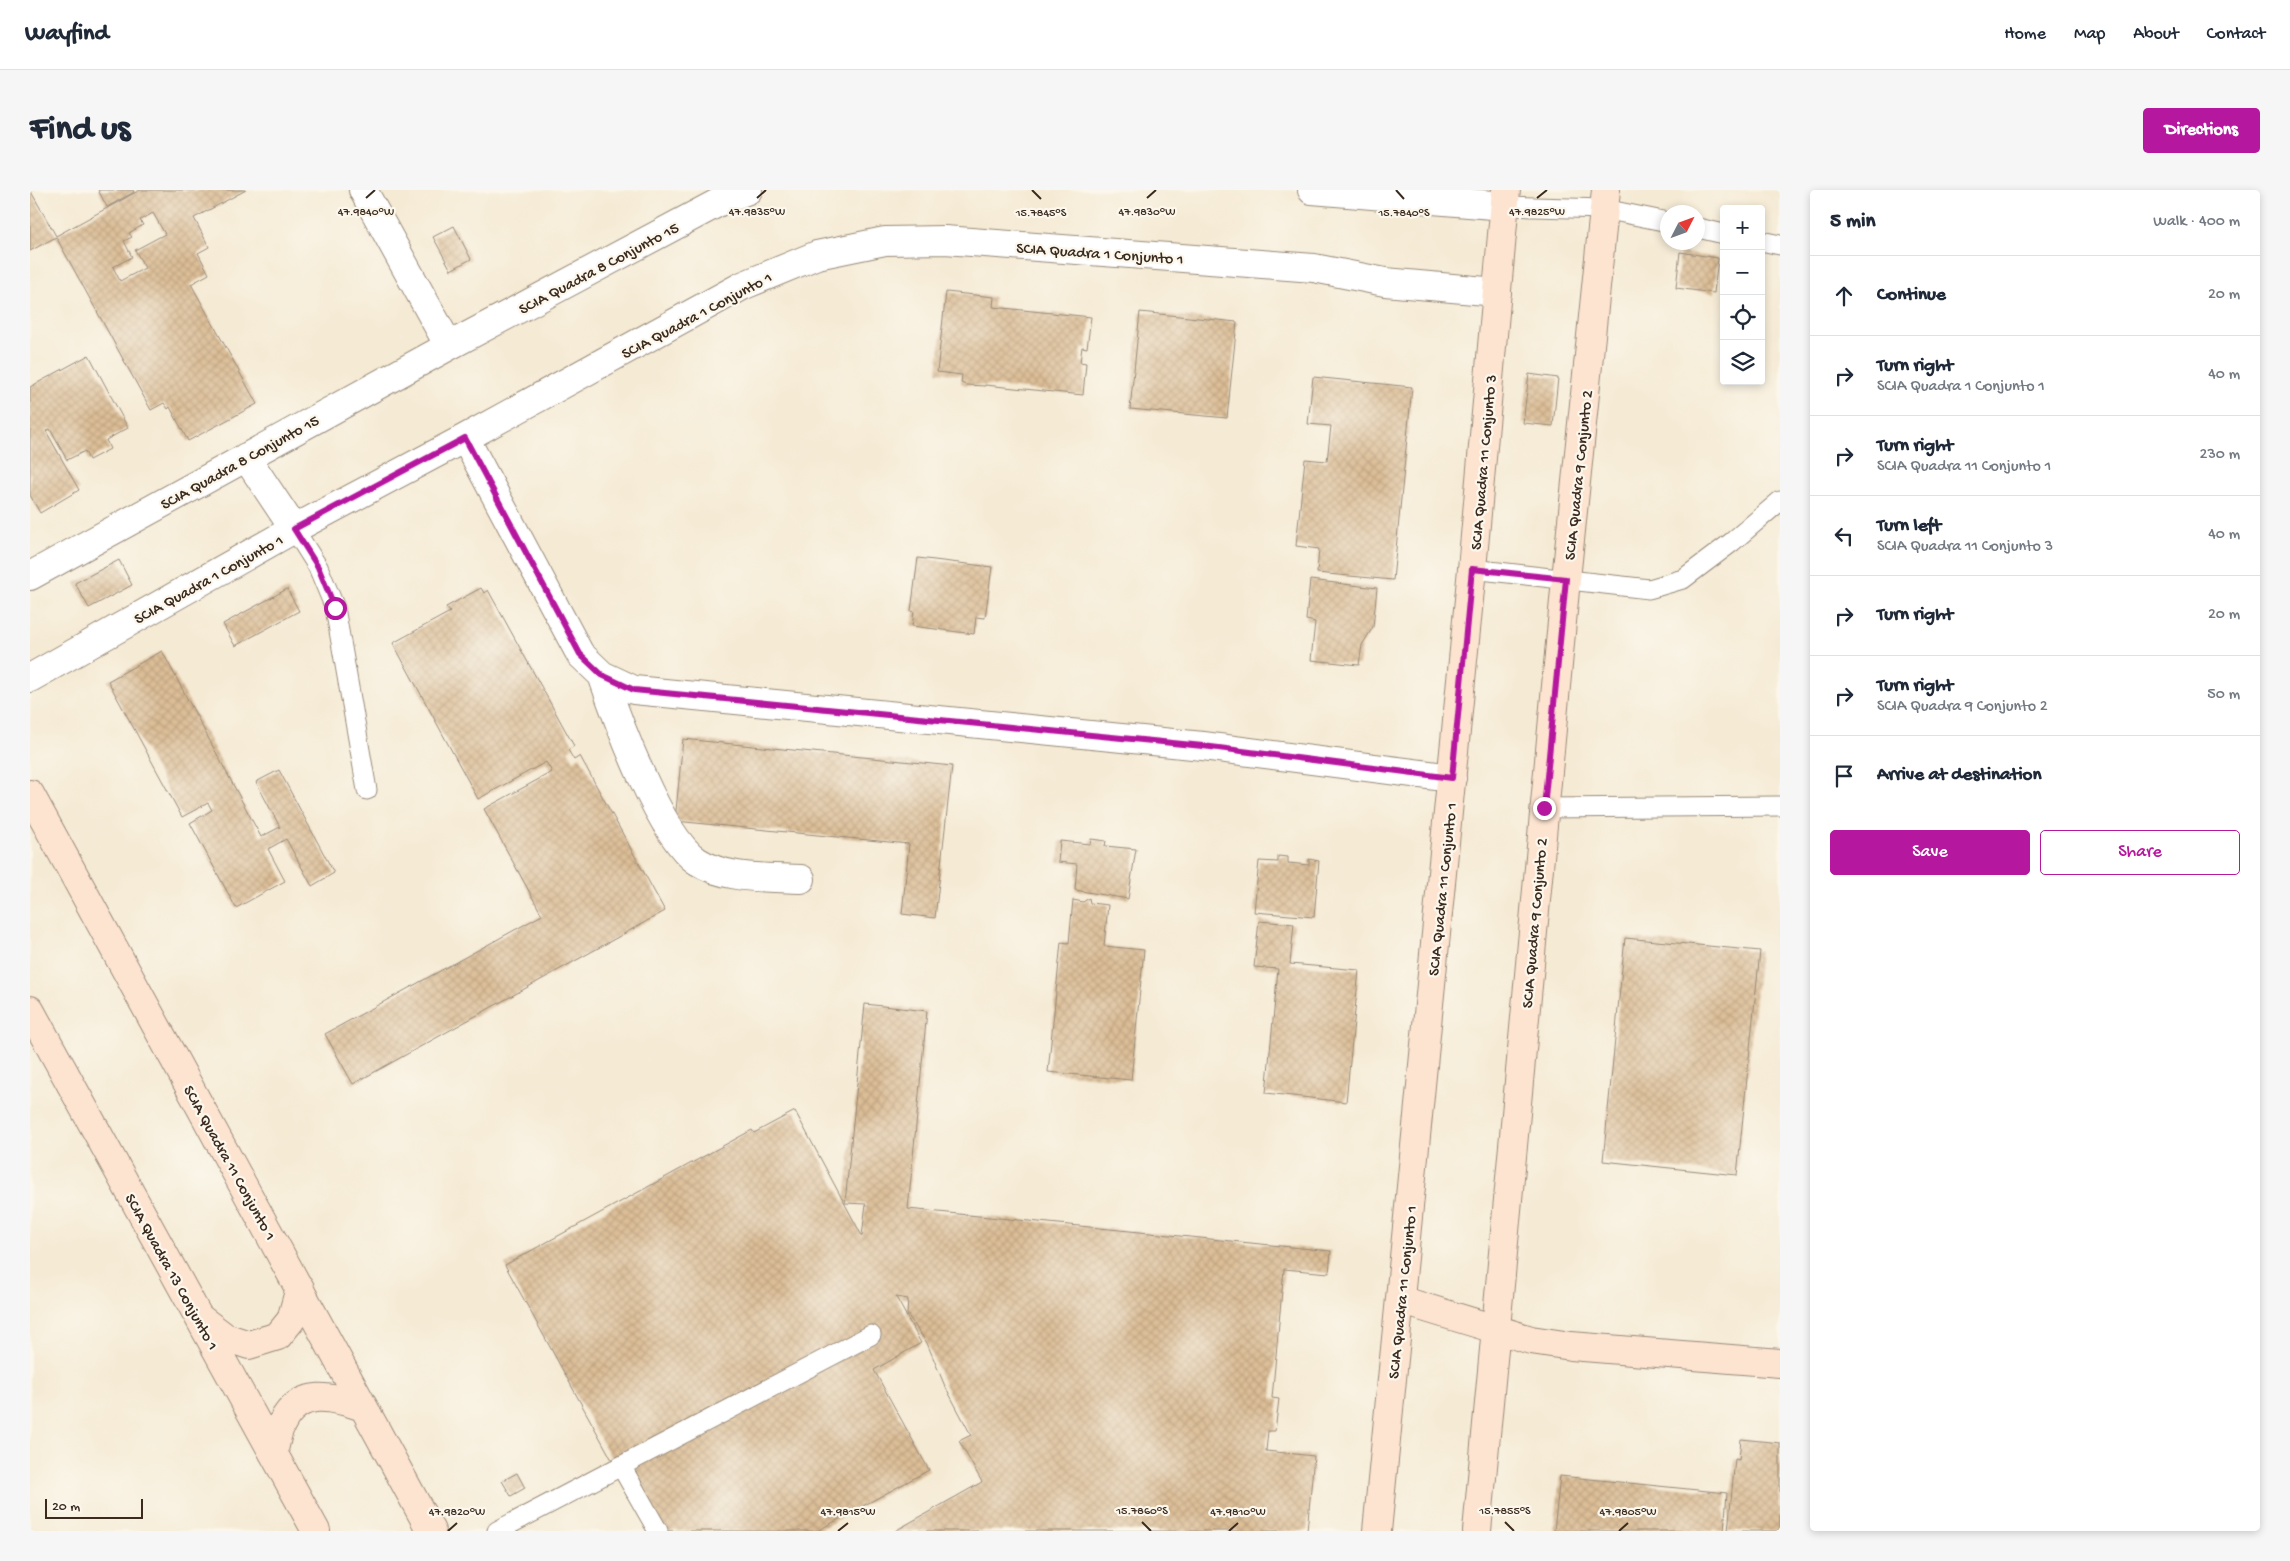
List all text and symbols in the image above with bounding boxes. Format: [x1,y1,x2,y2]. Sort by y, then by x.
text: Wayfind [25,20,109,49]
text: Home [2004,24,2046,45]
text: Map [2074,24,2105,45]
text: About [2133,24,2179,45]
text: Contact [2207,24,2265,45]
button: Directions [2143,108,2260,153]
text: Find us [30,110,130,151]
north arrow [1660,205,1705,250]
map controls [1720,205,1765,385]
button: + [1720,205,1765,250]
text: 47.9840°W [338,206,394,220]
text: 47.9835°W [729,206,785,220]
text: 47.9830°W [1119,206,1175,220]
text: 47.9825°W [1509,206,1565,220]
text: 15.7845°S [1015,207,1067,221]
text: 15.7840°S [1377,207,1430,221]
text: 5 min [1830,210,1875,235]
text: Walk · 400 m [2153,213,2240,232]
street label: SCIA Quadra 8 Conjunto 15 [516,220,683,320]
street label: SCIA Quadra 1 Conjunto 1 [1015,240,1184,271]
button: − [1720,250,1765,295]
street label: SCIA Quadra 1 Conjunto 1 [619,269,776,365]
icon: ahead [1830,282,1858,310]
text: Continue [1877,284,1946,307]
text: 20 m [2208,286,2240,305]
button: locate [1720,295,1765,340]
button: layers [1720,340,1765,385]
text: Turn right [1877,355,1953,378]
icon: right [1830,362,1858,390]
text: 40 m [2208,366,2240,385]
street label: SCIA Quadra 11 Conjunto 3 [1468,374,1503,551]
text: SCIA Quadra 1 Conjunto 1 [1877,378,2045,397]
street label: SCIA Quadra 9 Conjunto 2 [1562,389,1599,561]
street label: SCIA Quadra 8 Conjunto 15 [158,413,323,516]
text: Turn right [1877,435,1953,458]
icon: right [1830,442,1858,470]
text: 230 m [2200,446,2240,465]
text: SCIA Quadra 11 Conjunto 1 [1877,458,2051,477]
text: Turn left [1877,515,1941,538]
icon: left [1830,522,1858,550]
text: 40 m [2208,526,2240,545]
street label: SCIA Quadra 1 Conjunto 1 [132,532,288,630]
text: SCIA Quadra 11 Conjunto 3 [1877,538,2053,557]
route start [324,597,347,620]
icon: right [1830,602,1858,630]
text: Turn right [1877,604,1953,627]
text: 20 m [2208,606,2240,625]
text: Turn right [1877,675,1953,698]
icon: right [1830,682,1858,710]
text: 50 m [2207,686,2240,705]
text: SCIA Quadra 9 Conjunto 2 [1877,698,2048,717]
icon: arrive [1830,762,1858,790]
text: Arrive at destination [1877,764,2041,787]
route end [1533,797,1556,820]
street label: SCIA Quadra 11 Conjunto 1 [1426,802,1463,977]
button: Save [1830,830,2030,875]
button: Share [2040,830,2240,875]
street label: SCIA Quadra 9 Conjunto 2 [1520,837,1553,1009]
street label: SCIA Quadra 11 Conjunto 1 [177,1083,278,1244]
street label: SCIA Quadra 13 Conjunto 1 [119,1191,221,1354]
street label: SCIA Quadra 11 Conjunto 1 [1386,1205,1423,1380]
scale bar [45,1496,142,1519]
text: 20 m [52,1499,80,1516]
text: 15.7860°S [1115,1505,1168,1519]
text: 15.7855°S [1478,1505,1531,1519]
text: 47.9820°W [429,1506,485,1520]
text: 47.9815°W [820,1506,876,1520]
text: 47.9810°W [1210,1506,1266,1520]
text: 47.9805°W [1600,1506,1657,1520]

